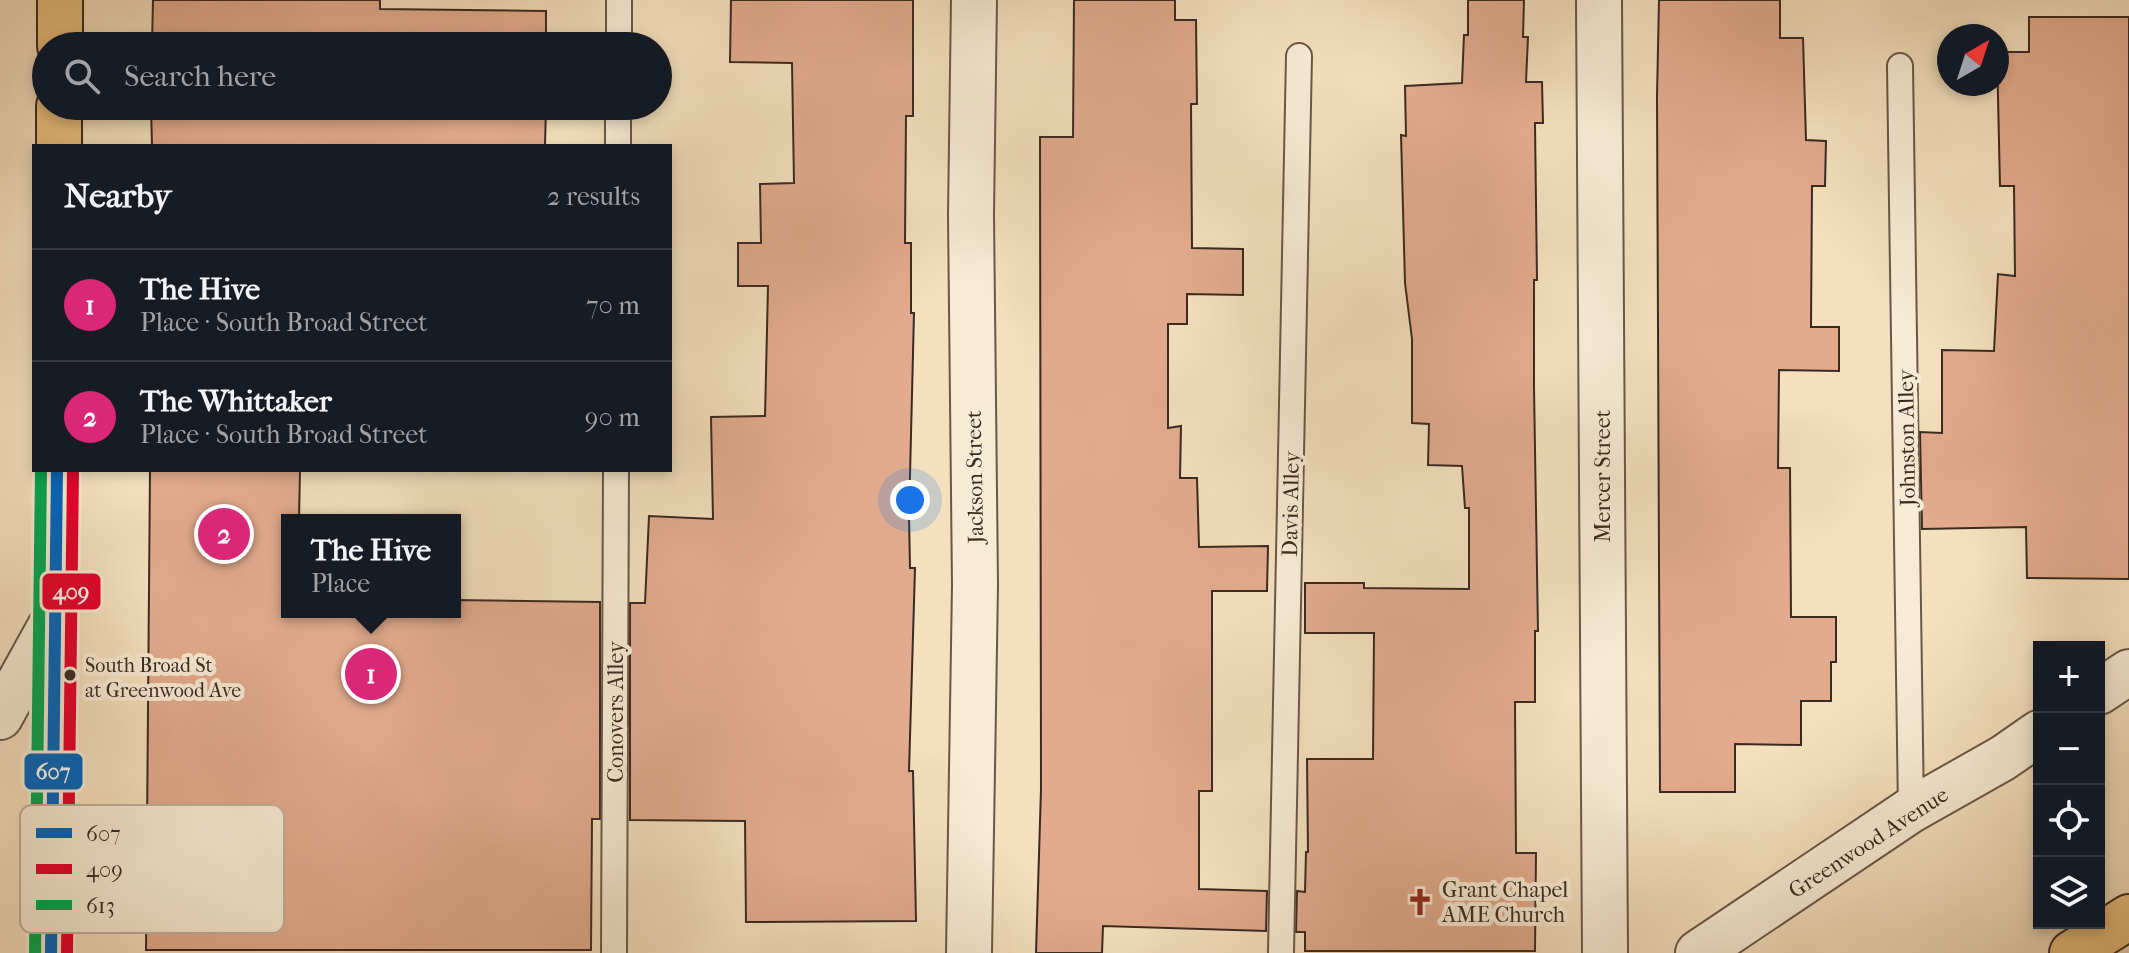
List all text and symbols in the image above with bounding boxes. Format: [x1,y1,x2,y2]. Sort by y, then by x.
north arrow [1937,24,2009,96]
search box [32,32,672,120]
icon: search [60,54,104,98]
text: Search here [124,59,276,94]
text: Nearby [64,176,171,216]
text: 2 results [547,181,640,212]
text: The Hive [140,272,260,307]
text: 1 [85,290,95,321]
text: 70 m [586,290,640,321]
text: Place · South Broad Street [140,307,427,338]
street label: Johnston Alley [1893,368,1921,509]
text: The Whittaker [140,384,332,419]
text: 2 [83,402,97,433]
text: 90 m [585,402,640,433]
street label: Mercer Street [1590,409,1616,542]
street label: Jackson Street [961,410,989,546]
text: Place · South Broad Street [140,419,427,450]
street label: Davis Alley [1277,450,1305,557]
your location [890,480,930,520]
pin: 2 [198,504,250,564]
popup [281,514,461,618]
text: The Hive [311,533,431,568]
text: Place [311,568,370,599]
line badge: 409 [41,572,102,611]
text: 409 [52,579,89,605]
street label: Conovers Alley [603,640,629,783]
map controls [2033,641,2105,929]
button: + [2033,641,2105,713]
pin: 1 [345,644,397,704]
place label: South Broad St at Greenwood Ave [85,654,241,702]
marker: South Broad St at Greenwood Ave [62,667,78,683]
button: − [2033,713,2105,785]
line badge: 607 [23,752,84,791]
text: 607 [36,759,71,785]
street label: Greenwood Avenue [1784,782,1953,904]
button: locate [2033,785,2105,857]
legend [20,805,284,933]
text: 607 [86,821,121,847]
text: 409 [86,857,123,883]
button: layers [2033,857,2105,929]
place label: Grant Chapel AME Church [1441,877,1568,928]
church icon: Grant Chapel AME Church [1405,887,1435,917]
text: 613 [86,893,115,919]

